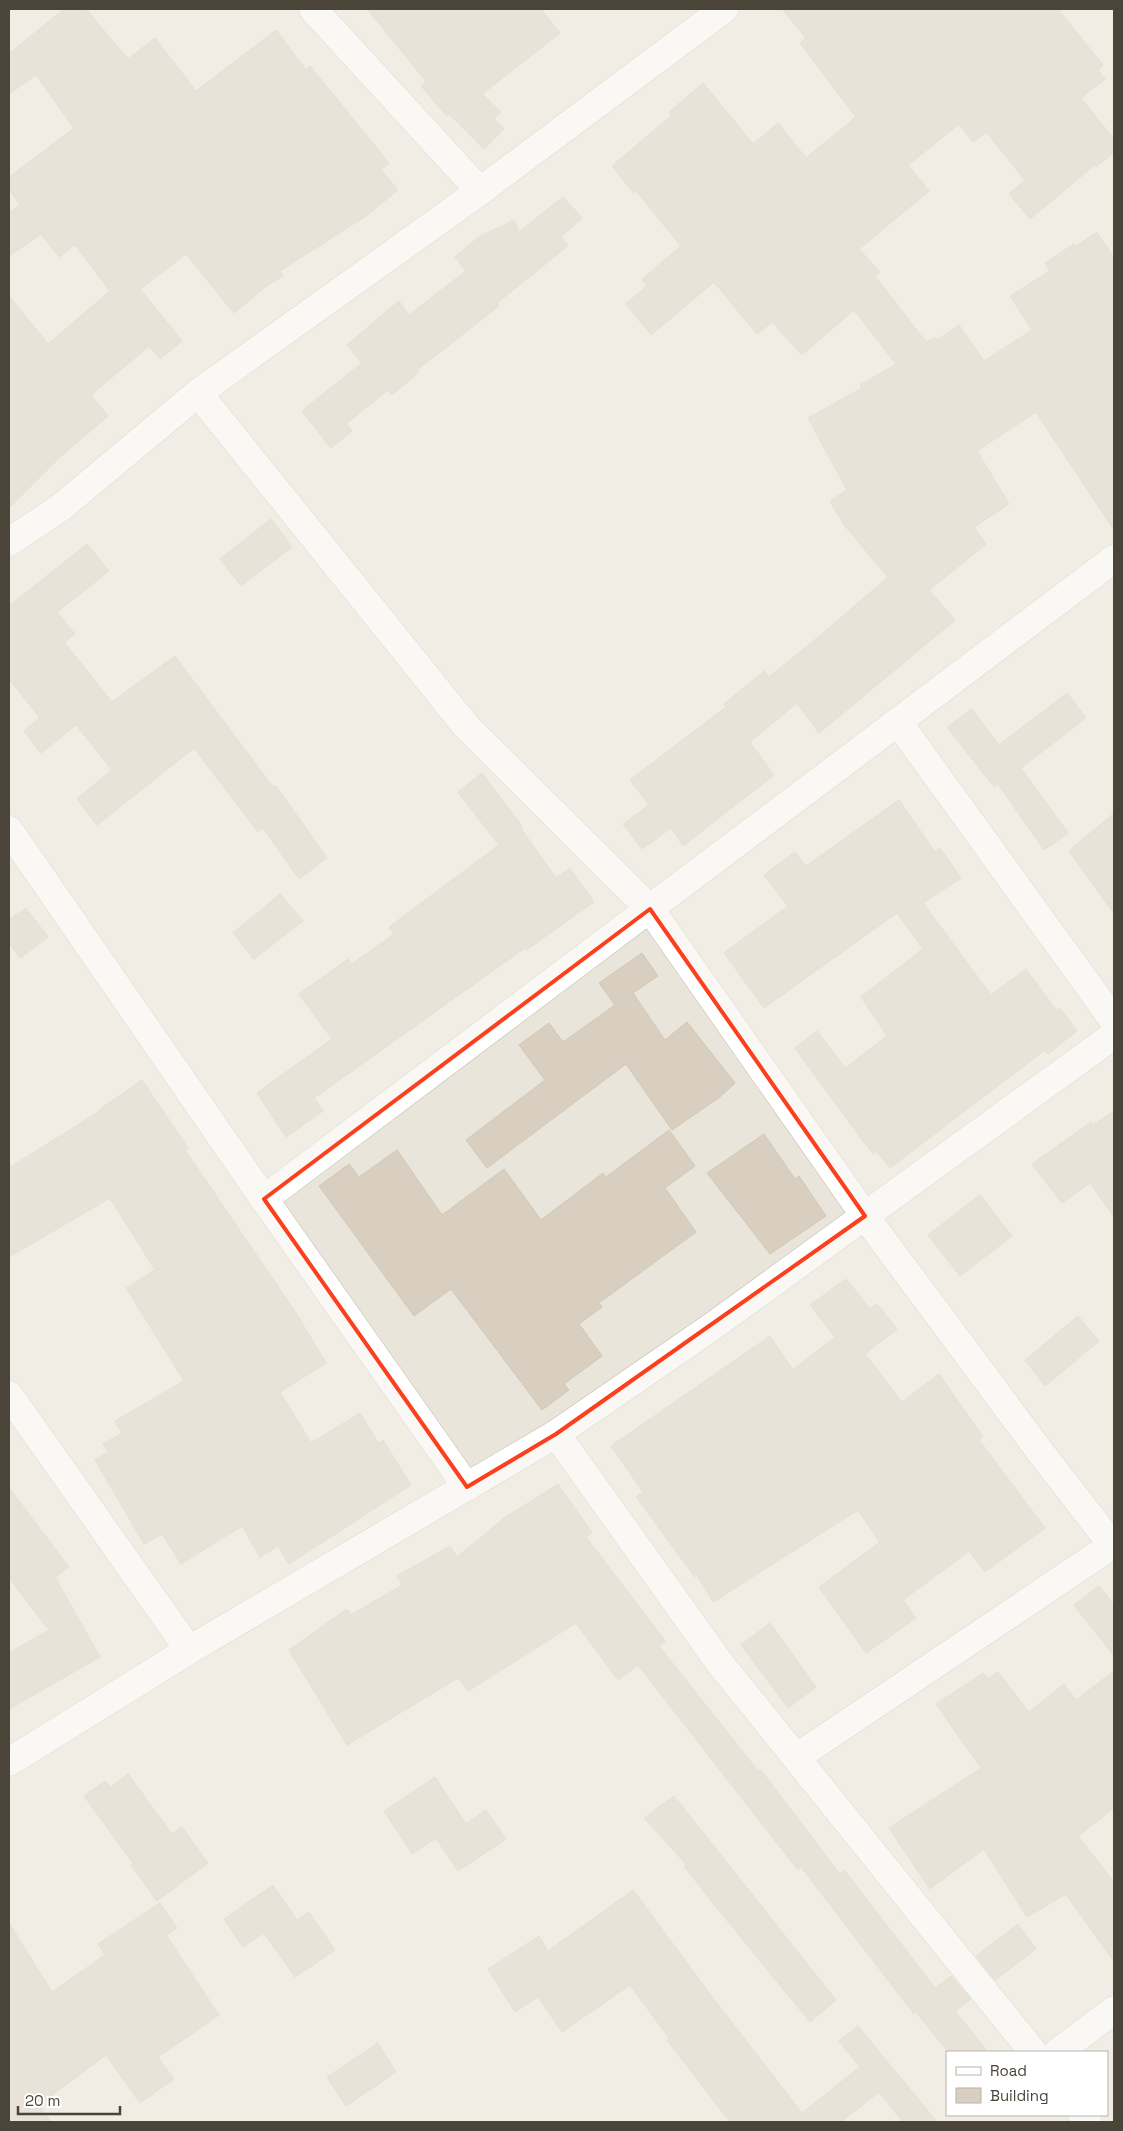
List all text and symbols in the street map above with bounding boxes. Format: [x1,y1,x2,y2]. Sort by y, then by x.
legend [946,2051,1108,2116]
text: Road [990,2061,1027,2080]
scale bar [18,2084,120,2116]
text: Building [990,2086,1049,2105]
text: 20 m [25,2091,60,2110]

